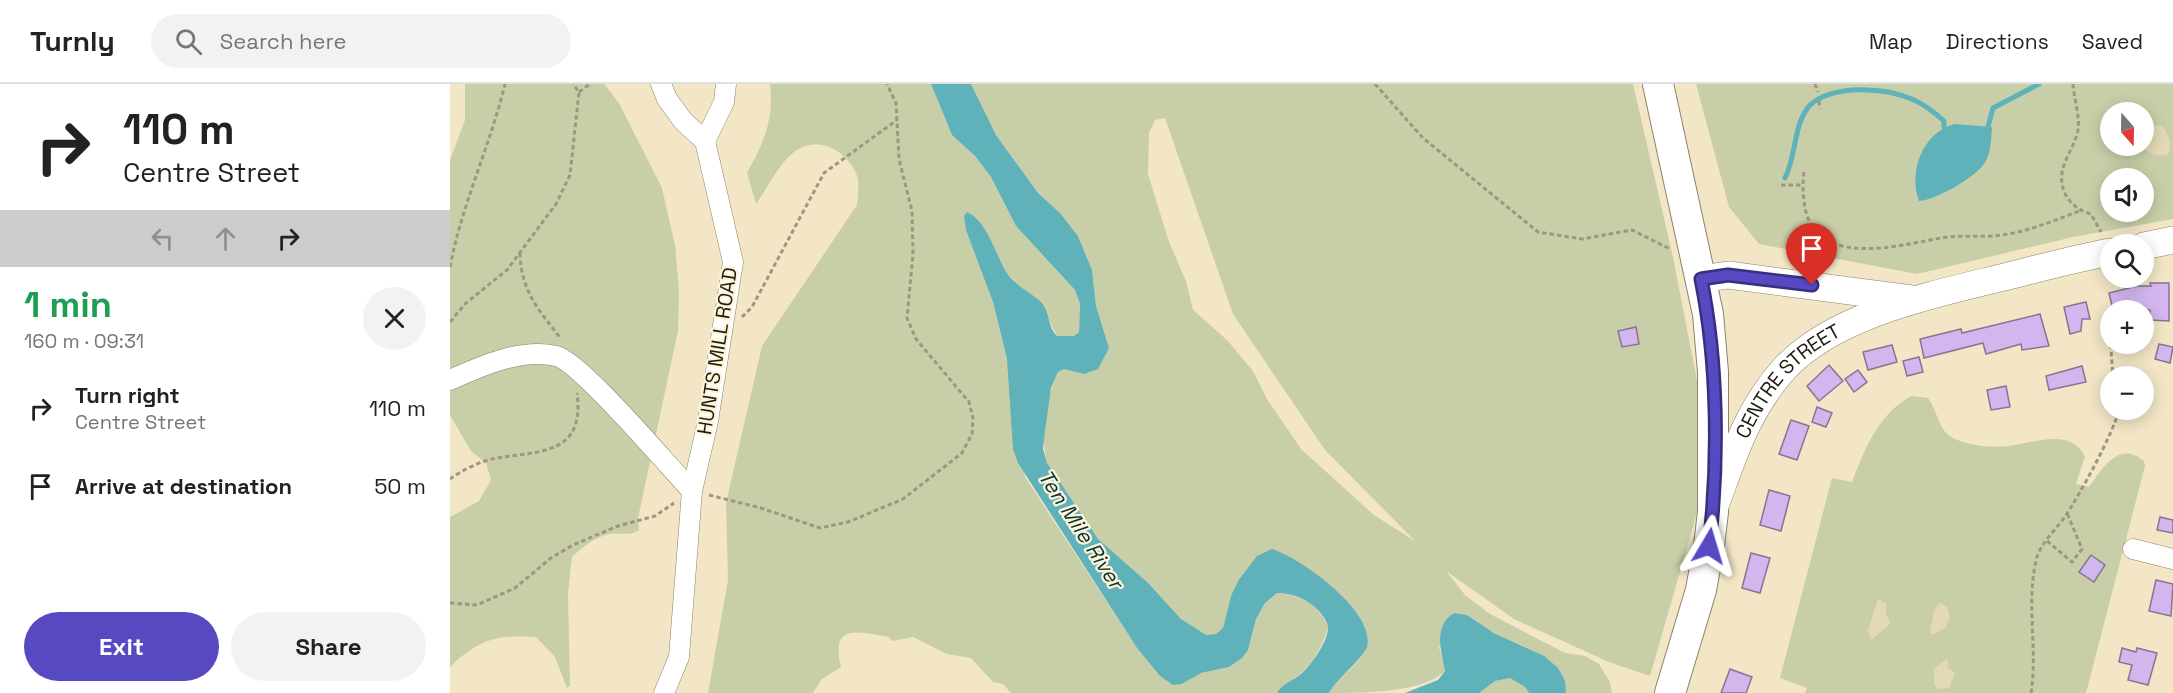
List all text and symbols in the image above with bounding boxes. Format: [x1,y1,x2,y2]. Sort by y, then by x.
search box [151,14,571,68]
text: Turnly [30,23,115,59]
icon: search [172,25,205,58]
text: Search here [220,27,347,55]
text: Map [1869,28,1913,55]
text: Directions [1946,28,2049,55]
text: Saved [2082,28,2143,55]
north arrow [2100,102,2154,156]
map controls [2100,102,2154,420]
text: 110 m [123,103,235,156]
icon: right [24,108,102,186]
text: Centre Street [123,155,300,190]
button: sound [2100,168,2154,222]
icon: left [146,222,179,255]
icon: ahead [209,222,242,255]
icon: right [272,222,305,255]
pin [1786,223,1837,285]
icon: arrive [1795,232,1828,265]
button: search [2100,234,2154,288]
street label: HUNTS MILL ROAD [691,266,743,436]
text: 1 min [24,282,112,328]
button: close [363,287,426,350]
button: + [2100,300,2154,354]
street label: CENTRE STREET [1729,318,1845,443]
text: 160 m · 09:31 [24,328,144,354]
button: − [2100,366,2154,420]
text: Turn right [75,381,180,409]
icon: right [24,392,57,425]
text: 110 m [369,394,426,422]
text: Centre Street [75,409,206,435]
water label: Ten Mile River [1032,464,1131,595]
icon: arrive [24,470,57,503]
text: Arrive at destination [75,472,292,500]
text: 50 m [374,472,426,500]
position arrow [1677,514,1741,578]
button: Exit [24,612,219,681]
button: Share [231,612,426,681]

